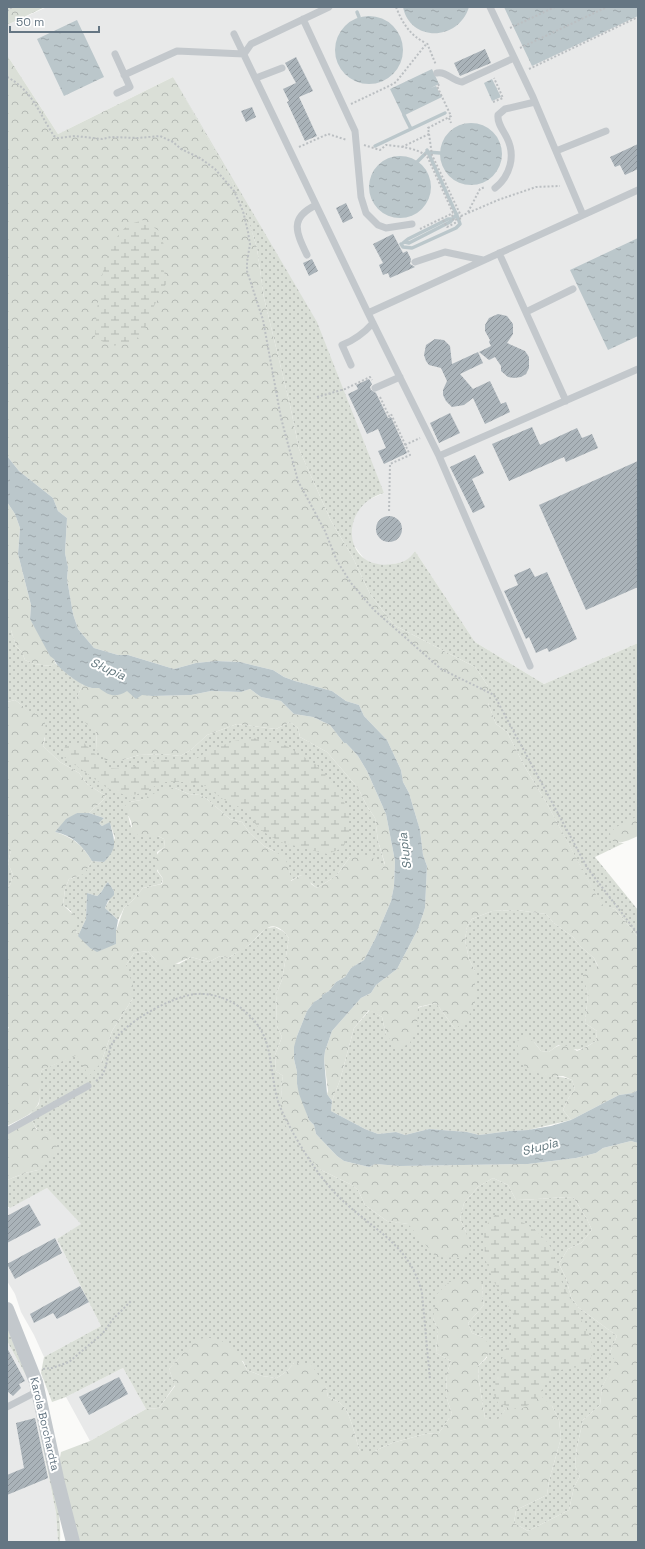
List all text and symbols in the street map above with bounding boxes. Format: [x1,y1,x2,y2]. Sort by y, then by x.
scale bar [10,8,99,34]
text: 50 m [16,14,44,30]
water label: Słupia [88,654,128,684]
water label: Słupia [395,832,415,870]
water label: Słupia [520,1134,560,1159]
street label: Karola Borchardta [27,1376,63,1473]

